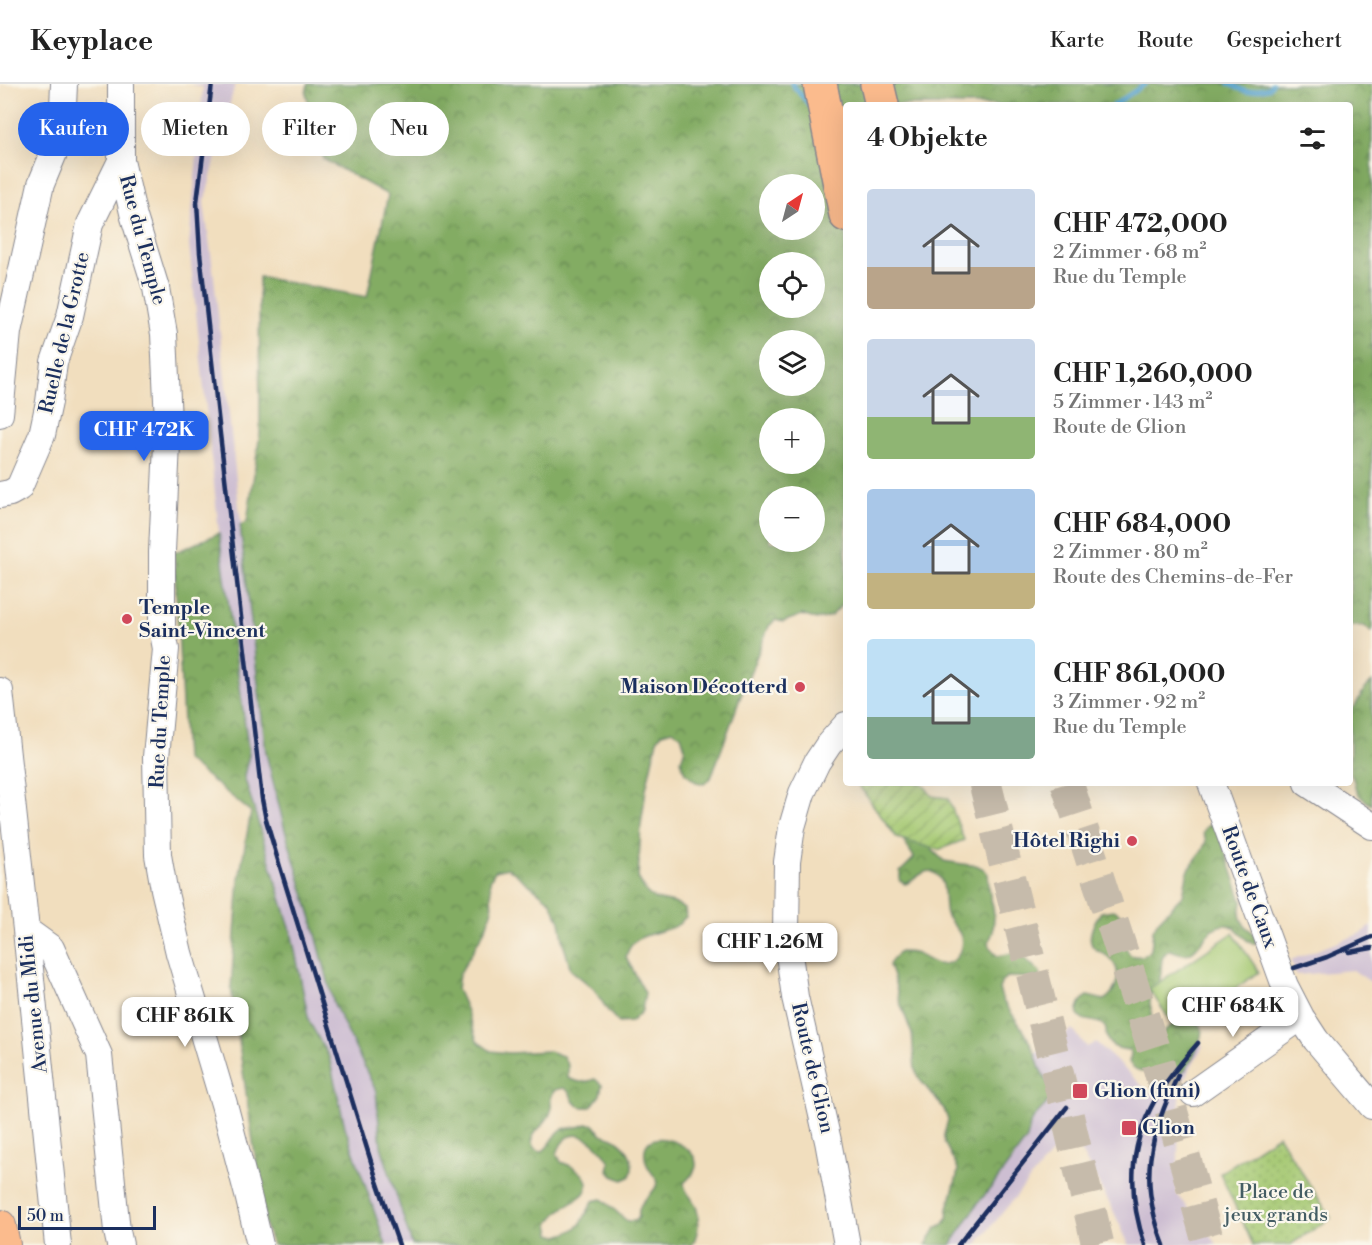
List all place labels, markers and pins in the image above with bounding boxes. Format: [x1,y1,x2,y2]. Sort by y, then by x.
pin: CHF 472K [82,411,206,462]
place label: Temple Saint-Vincent [139,596,266,644]
marker: Temple Saint-Vincent [120,612,134,626]
place label: Maison Décotterd [620,675,788,700]
marker: Maison Décotterd [793,680,807,694]
place label: Hôtel Righi [1013,829,1121,854]
marker: Hôtel Righi [1125,834,1139,848]
pin: CHF 1.26M [701,923,839,974]
pin: CHF 684K [1171,987,1295,1038]
pin: CHF 861K [123,997,247,1048]
place label: Glion (funi) [1094,1079,1200,1104]
marker: Glion (funi) [1071,1082,1089,1100]
place label: Glion [1142,1116,1196,1141]
marker: Glion [1120,1119,1138,1137]

